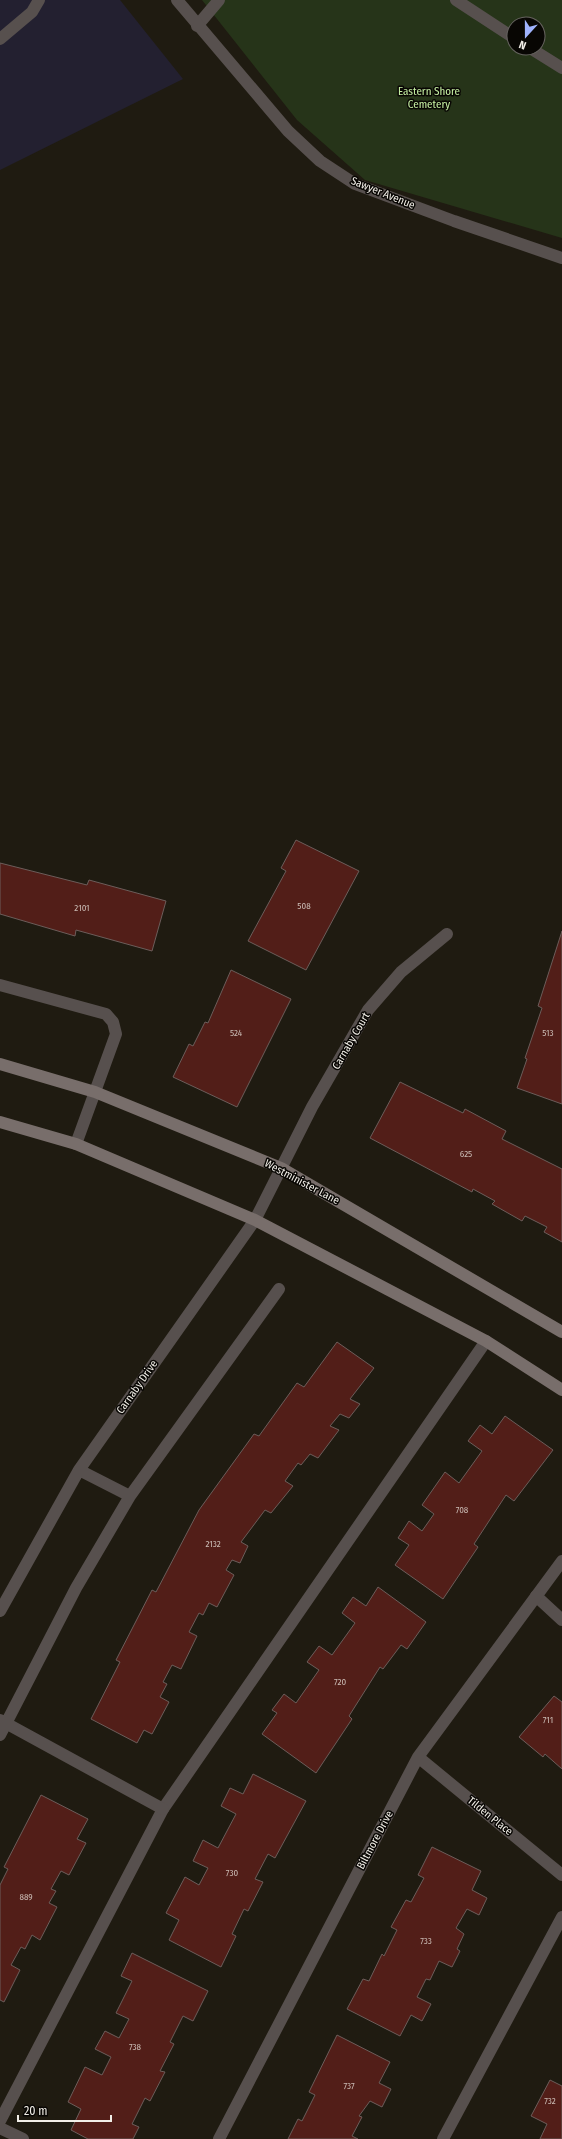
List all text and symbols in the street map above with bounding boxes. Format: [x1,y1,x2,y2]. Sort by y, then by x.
north arrow [506,16,546,56]
text: N [517,38,528,52]
park label: Eastern Shore Cemetery [398,85,460,111]
street label: Sawyer Avenue [349,174,417,212]
house number: 508 [297,901,311,911]
house number: 2101 [74,903,90,913]
street label: Carnaby Court [329,1010,373,1072]
house number: 524 [230,1028,243,1038]
house number: 513 [542,1028,554,1038]
house number: 625 [460,1149,472,1159]
street label: Westminister Lane [262,1157,342,1207]
street label: Carnaby Drive [114,1358,160,1416]
house number: 708 [456,1505,469,1515]
house number: 2132 [205,1539,221,1549]
house number: 720 [334,1677,346,1687]
house number: 711 [543,1715,553,1725]
street label: Tilden Place [465,1794,515,1838]
street label: Biltmore Drive [354,1809,396,1871]
house number: 730 [226,1868,238,1878]
house number: 889 [19,1892,33,1902]
house number: 733 [420,1936,432,1946]
house number: 738 [129,2042,142,2052]
house number: 737 [343,2081,355,2091]
house number: 732 [544,2096,556,2106]
scale bar [18,2097,111,2123]
text: 20 m [24,2104,48,2118]

